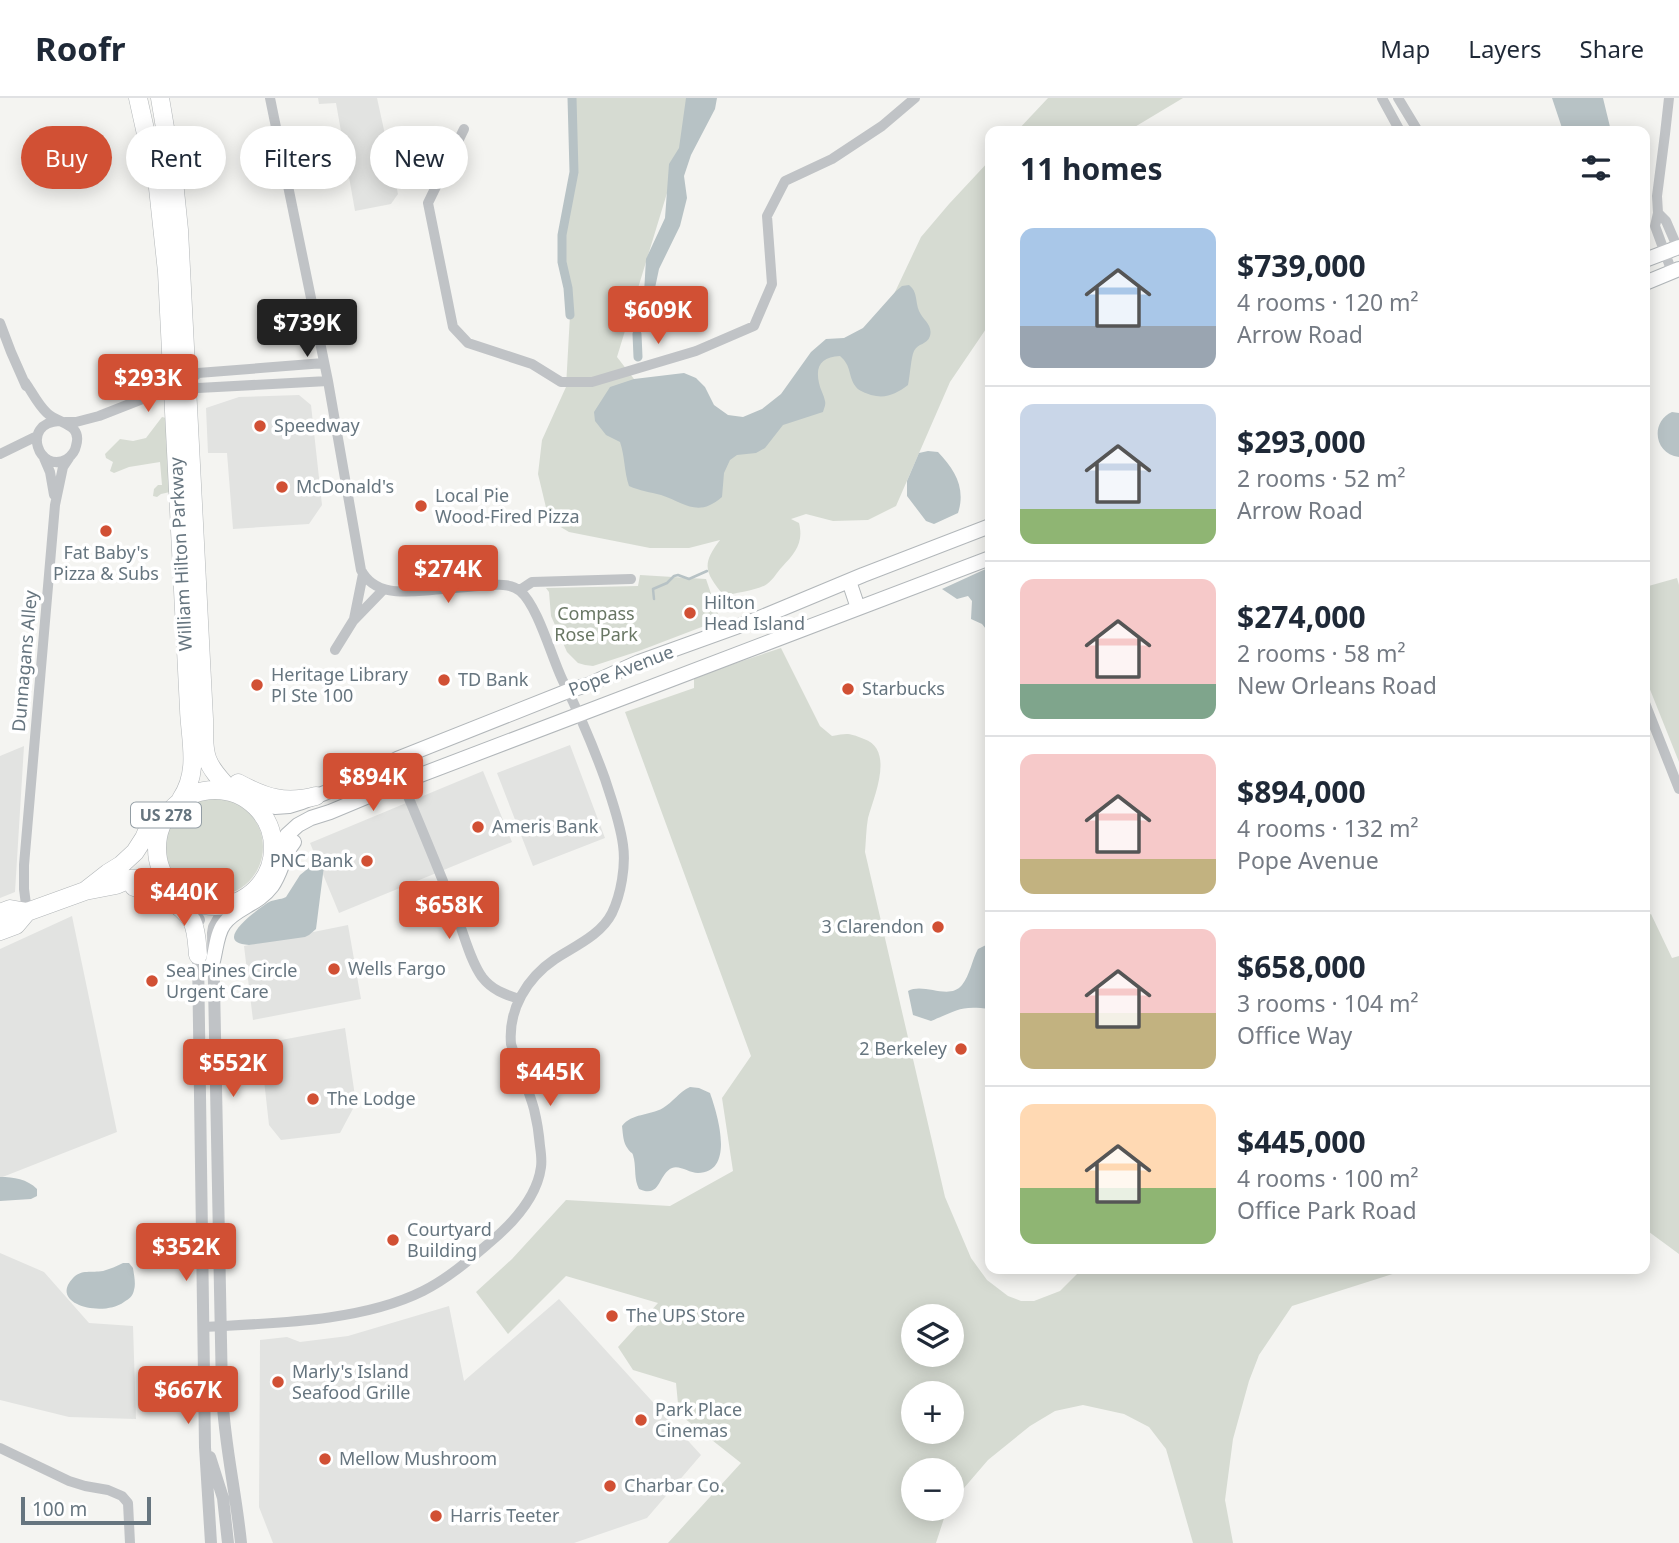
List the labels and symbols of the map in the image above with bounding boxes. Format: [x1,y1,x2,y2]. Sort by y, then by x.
pin: $609K [609,286,707,346]
pin: $739K [258,300,356,359]
pin: $293K [99,354,197,414]
place label: Speedway [274,413,361,437]
marker: Speedway [252,418,268,434]
street label: William Hilton Parkway [163,456,197,652]
place label: McDonald's [296,474,394,498]
marker: McDonald's [274,479,290,495]
place label: Local Pie Wood-Fired Pizza [435,483,580,528]
marker: Local Pie Wood-Fired Pizza [413,498,429,514]
marker: Fat Baby's Pizza & Subs [98,523,114,539]
place label: Fat Baby's Pizza & Subs [53,540,159,585]
pin: $274K [399,546,497,605]
street label: Dunnagans Alley [6,588,42,733]
place label: Hilton Head Island [704,590,805,635]
park label: Compass Rose Park [554,601,638,646]
marker: Hilton Head Island [682,605,698,621]
street label: Pope Avenue [565,639,677,701]
place label: Heritage Library Pl Ste 100 [271,662,409,707]
place label: TD Bank [458,667,529,691]
marker: TD Bank [436,672,452,688]
place label: Starbucks [862,676,945,700]
marker: Heritage Library Pl Ste 100 [249,677,265,693]
marker: Starbucks [840,681,856,697]
pin: $894K [324,754,422,813]
road number: US 278 [131,802,201,828]
place label: Ameris Bank [492,814,599,838]
marker: Ameris Bank [470,819,486,835]
place label: PNC Bank [270,848,353,872]
marker: PNC Bank [359,853,375,869]
pin: $440K [135,868,233,928]
pin: $658K [400,882,498,941]
place label: 3 Clarendon [821,914,924,938]
marker: 3 Clarendon [930,919,946,935]
place label: Wells Fargo [348,956,446,980]
place label: Sea Pines Circle Urgent Care [166,958,297,1003]
marker: Wells Fargo [326,961,342,977]
marker: Sea Pines Circle Urgent Care [144,973,160,989]
place label: 2 Berkeley [859,1036,948,1060]
pin: $552K [184,1040,282,1099]
marker: 2 Berkeley [953,1041,969,1057]
pin: $445K [501,1048,599,1108]
place label: The Lodge [327,1086,416,1110]
marker: The Lodge [305,1091,321,1107]
place label: Courtyard Building [407,1217,492,1262]
pin: $352K [137,1224,235,1283]
marker: Courtyard Building [385,1232,401,1248]
place label: The UPS Store [626,1303,745,1327]
marker: The UPS Store [604,1308,620,1324]
place label: Marly's Island Seafood Grille [292,1359,410,1404]
pin: $667K [139,1366,237,1426]
marker: Marly's Island Seafood Grille [270,1374,286,1390]
place label: Park Place Cinemas [655,1397,742,1442]
marker: Park Place Cinemas [633,1412,649,1428]
place label: Mellow Mushroom [339,1446,497,1470]
marker: Mellow Mushroom [317,1451,333,1467]
place label: Charbar Co. [624,1473,724,1497]
marker: Charbar Co. [602,1478,618,1494]
scale bar [21,1494,150,1526]
place label: Harris Teeter [450,1503,560,1527]
marker: Harris Teeter [428,1508,444,1524]

